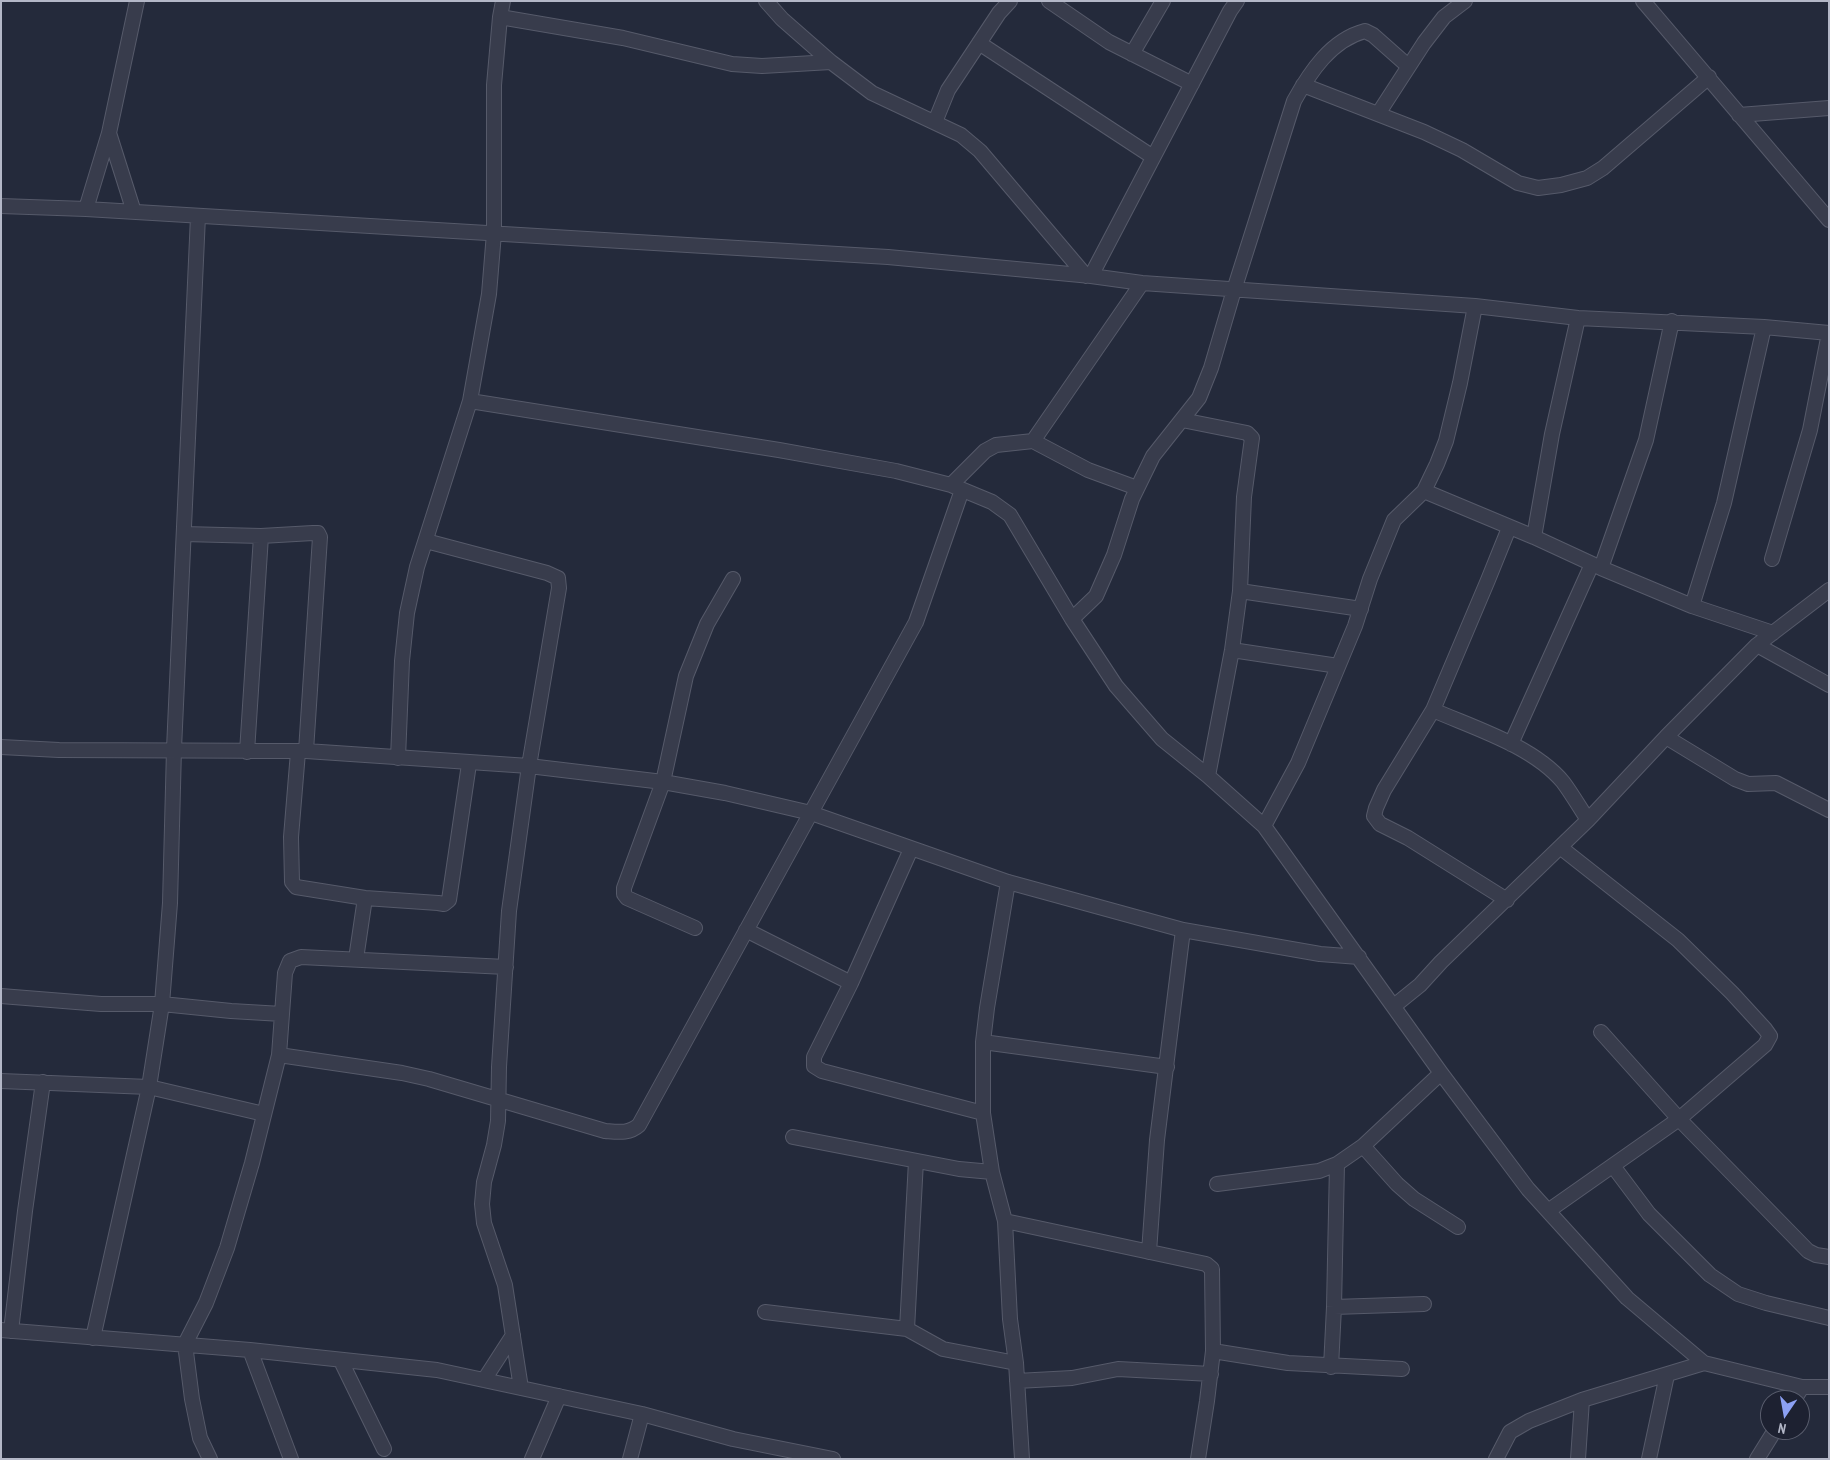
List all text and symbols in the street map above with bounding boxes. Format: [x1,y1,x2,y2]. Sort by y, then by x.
north arrow [1760,1390,1810,1440]
text: N [1777,1419,1788,1438]

